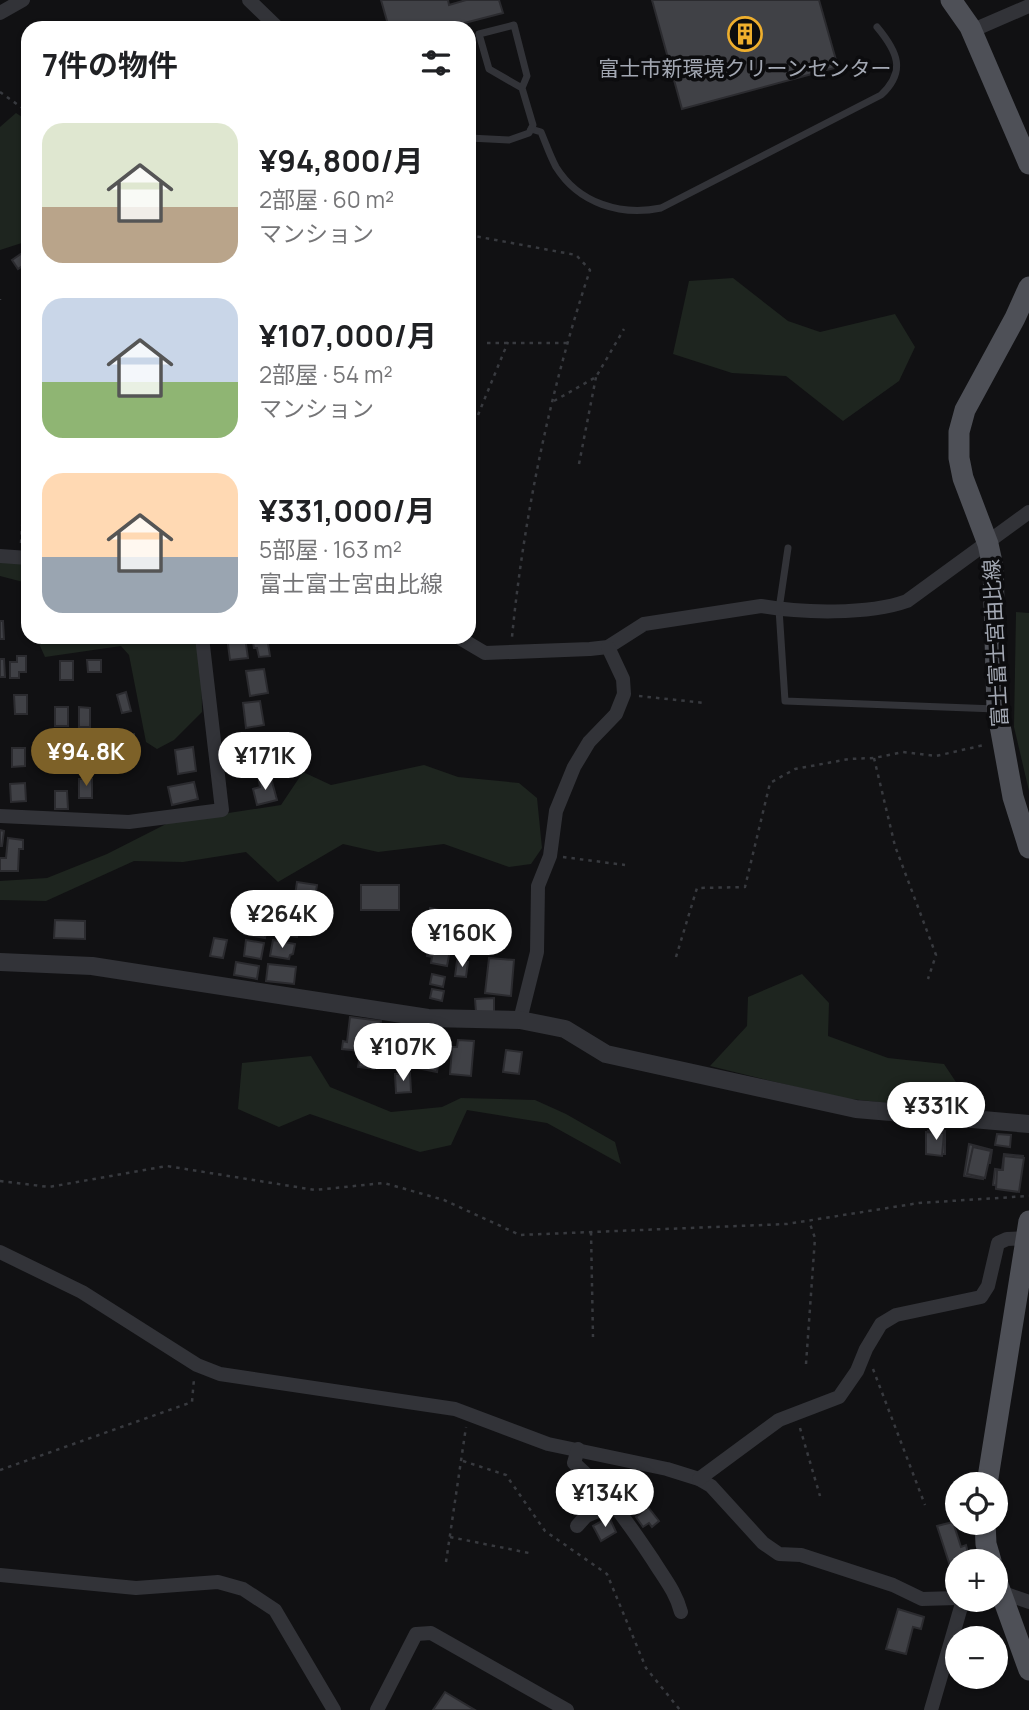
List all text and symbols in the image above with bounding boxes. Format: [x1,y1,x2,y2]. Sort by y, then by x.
building icon: 富士市新環境クリーンセンター [726,15,764,53]
text: 7件の物件 [42,44,178,85]
icon: filters [417,44,455,82]
place label: 富士市新環境クリーンセンター [599,54,891,82]
text: ¥94,800/月 [259,140,424,181]
icon: home [98,151,182,235]
text: 2部屋 · 60 m² [259,183,394,215]
text: マンション [259,217,374,249]
text: ¥107,000/月 [259,315,437,356]
icon: home [98,326,182,410]
text: 2部屋 · 54 m² [259,358,393,390]
text: マンション [259,392,374,424]
text: ¥331,000/月 [259,490,436,531]
icon: home [98,501,182,585]
text: 5部屋 · 163 m² [259,533,402,565]
street label: 富士富士宮由比線 [977,558,1013,728]
text: 富士富士宮由比線 [259,567,443,599]
pin: ¥94.8K [29,728,143,788]
pin: ¥171K [216,732,314,792]
text: ¥94.8K [47,735,125,767]
text: ¥171K [234,739,296,771]
pin: ¥264K [233,890,331,950]
text: ¥264K [247,897,317,929]
pin: ¥160K [413,909,511,969]
text: ¥160K [428,916,496,948]
pin: ¥107K [354,1024,452,1083]
text: ¥107K [370,1030,436,1062]
pin: ¥331K [887,1082,985,1142]
text: ¥331K [903,1089,969,1121]
pin: ¥134K [556,1470,654,1529]
map controls [945,1472,1008,1689]
button: locate [945,1472,1008,1535]
text: ¥134K [572,1476,638,1508]
button: + [945,1549,1008,1612]
button: − [945,1626,1008,1689]

